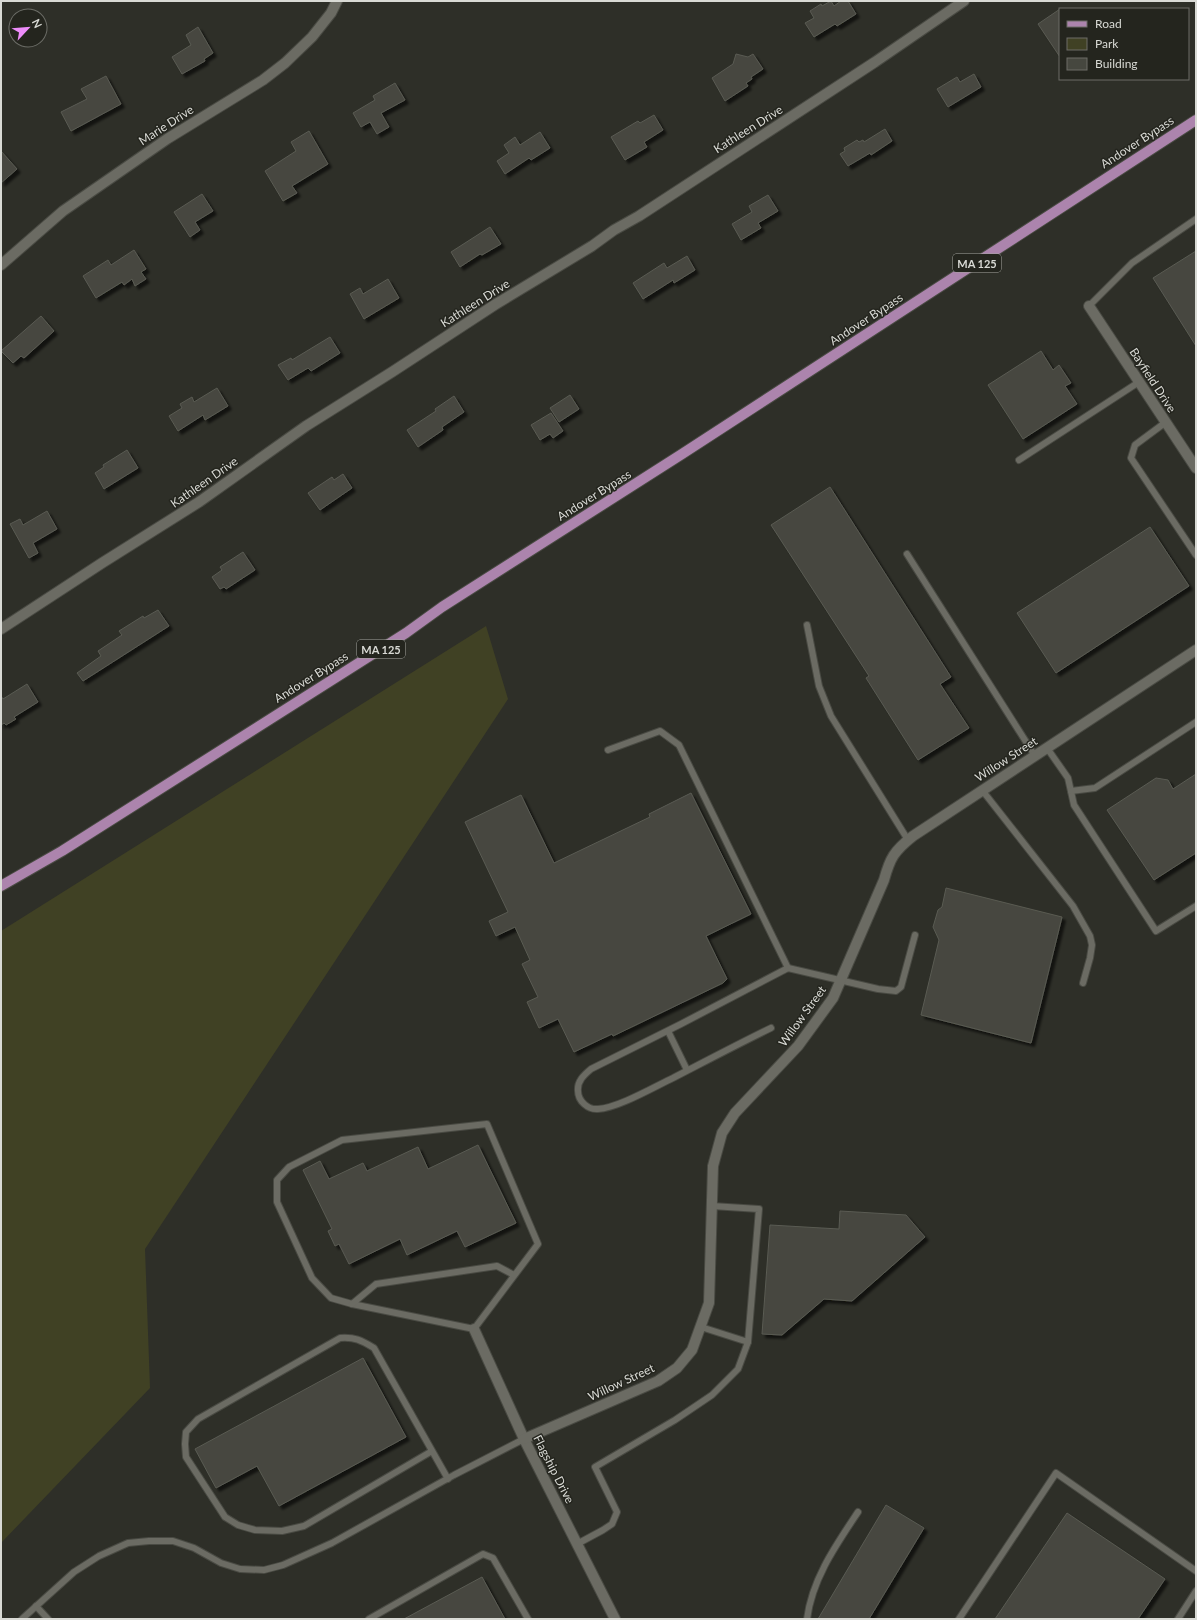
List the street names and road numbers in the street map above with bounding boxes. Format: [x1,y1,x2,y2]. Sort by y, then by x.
street label: Marie Drive [136,102,196,148]
street label: Kathleen Drive [711,102,785,156]
street label: Andover Bypass [1097,113,1177,171]
road number: MA 125 [953,254,1001,272]
street label: Kathleen Drive [438,276,512,330]
street label: Andover Bypass [826,290,906,348]
street label: Bayfield Drive [1127,345,1179,415]
street label: Kathleen Drive [167,453,241,511]
street label: Andover Bypass [554,466,634,524]
road number: MA 125 [357,640,405,658]
street label: Andover Bypass [271,648,351,706]
street label: Willow Street [972,733,1041,785]
street label: Willow Street [775,982,829,1049]
street label: Willow Street [585,1360,657,1404]
street label: Flagship Drive [530,1432,578,1506]

